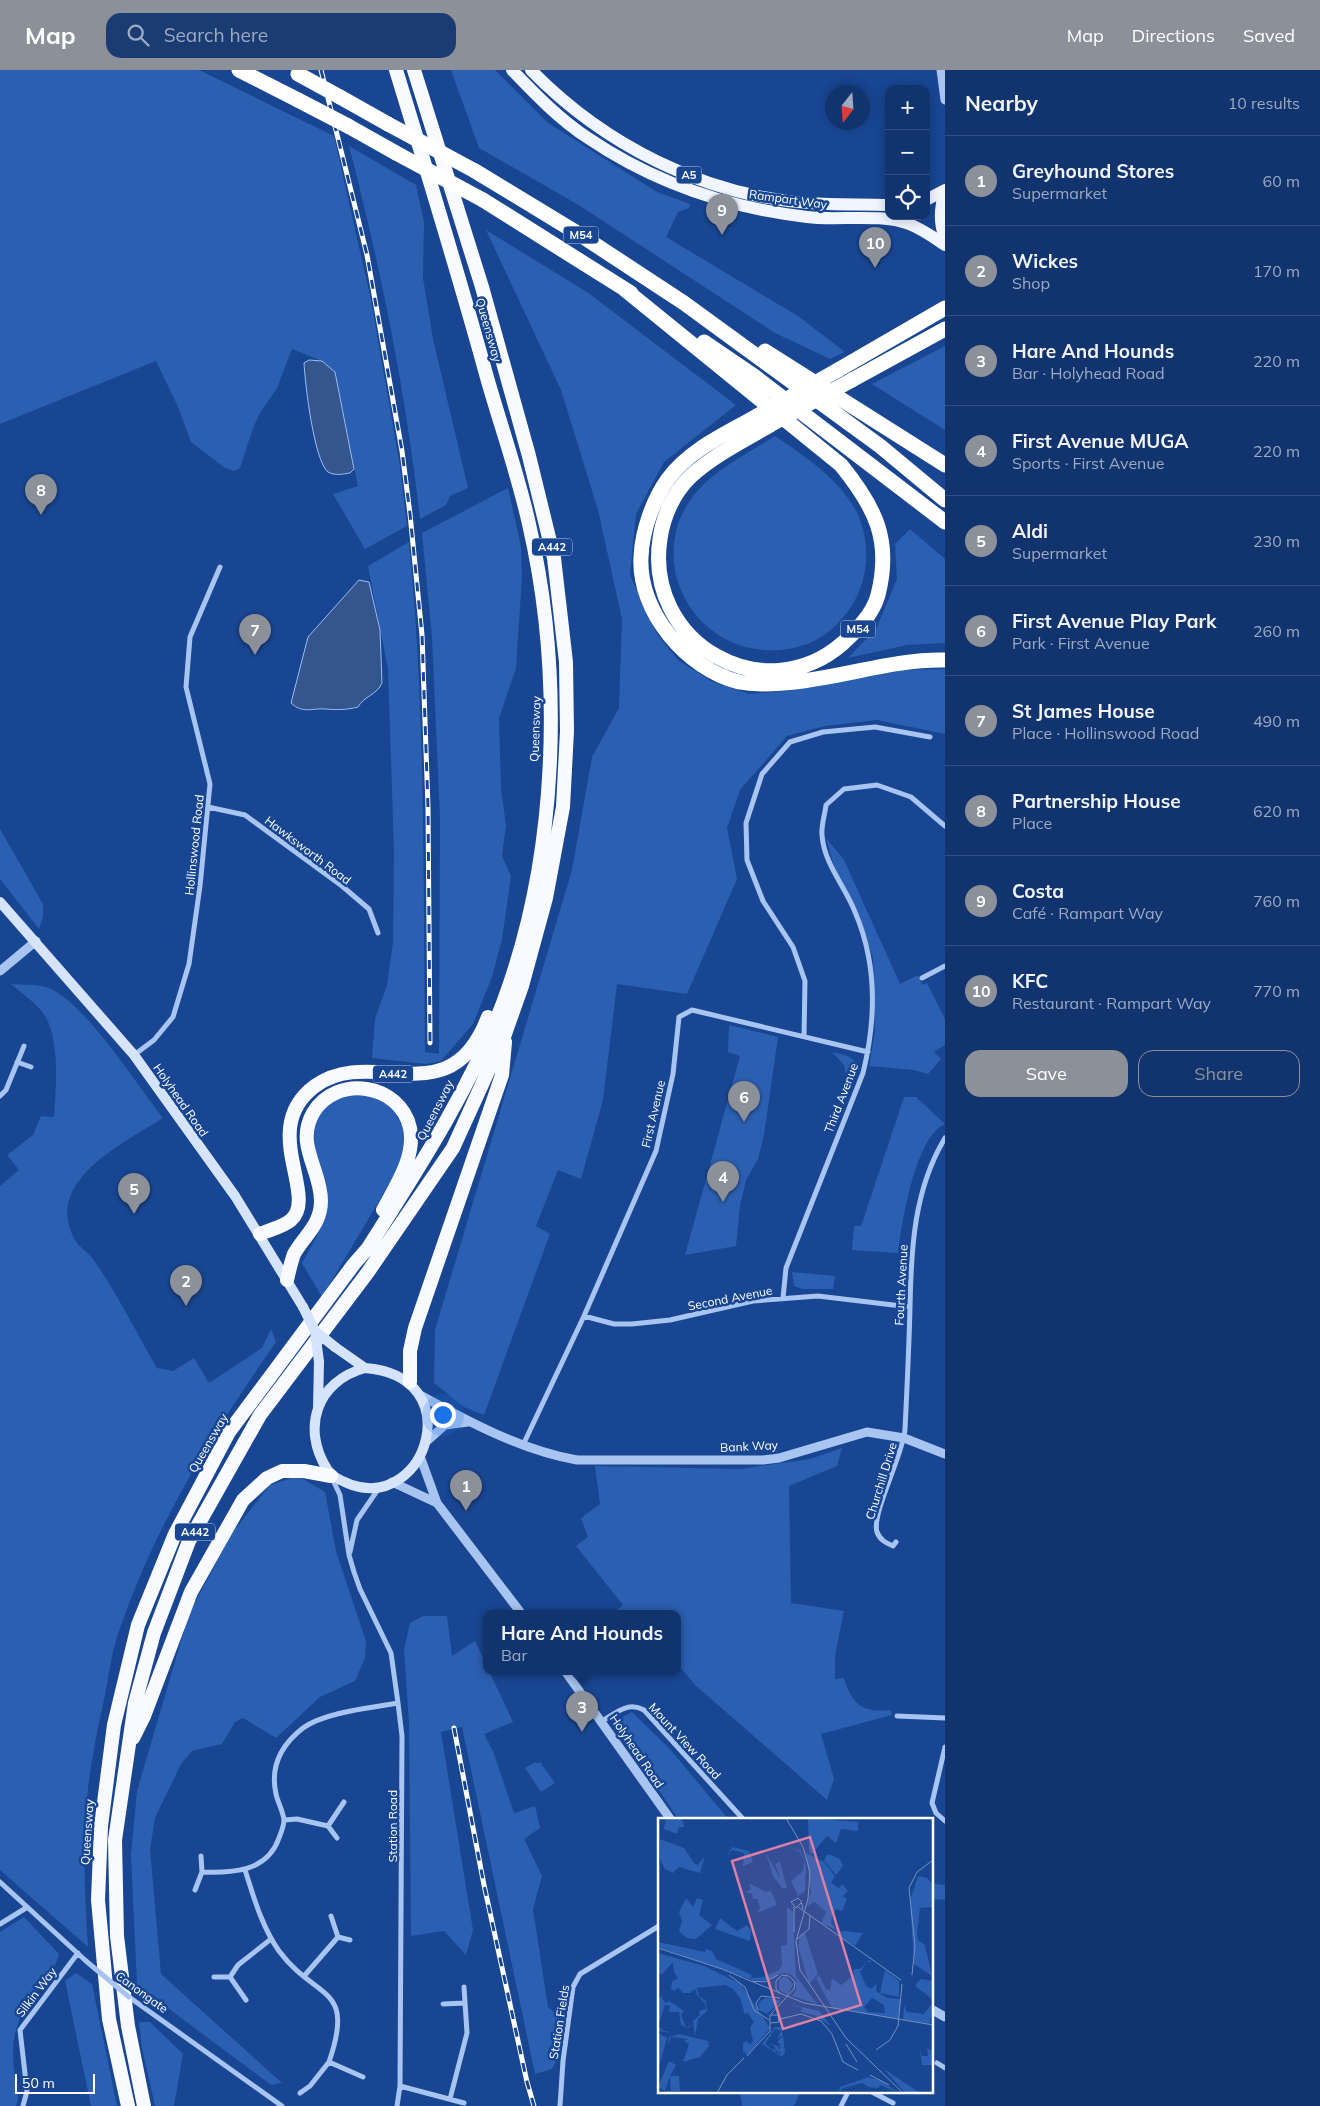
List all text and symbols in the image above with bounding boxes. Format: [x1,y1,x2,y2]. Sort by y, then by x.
search box [106,13,456,58]
text: Map [25,20,76,50]
icon: search [124,21,152,49]
text: Search here [164,23,268,47]
text: Map [1067,24,1104,47]
text: Directions [1132,24,1215,47]
text: Saved [1243,24,1295,47]
north arrow [825,85,870,130]
map controls [885,85,930,220]
button: + [885,85,930,130]
text: Nearby [965,90,1038,116]
text: 10 results [1228,93,1300,113]
button: − [885,130,930,175]
text: Greyhound Stores [1012,159,1174,183]
road number: A5 [676,166,702,184]
text: 1 [976,171,986,191]
text: 60 m [1263,171,1300,191]
button: locate [885,175,930,220]
text: Supermarket [1012,183,1107,203]
street label: Rampart Way [748,186,829,212]
pin: 9 [706,194,738,235]
road number: M54 [564,226,598,244]
pin: 10 [859,227,891,268]
text: Wickes [1012,249,1078,273]
text: 2 [976,261,986,281]
text: 170 m [1253,261,1300,281]
text: Shop [1012,273,1050,293]
street label: Queensway [473,296,505,364]
text: Hare And Hounds [1012,339,1174,363]
text: 3 [976,351,986,371]
text: 220 m [1253,351,1300,371]
text: Bar · Holyhead Road [1012,363,1165,383]
text: First Avenue MUGA [1012,429,1189,453]
text: 4 [976,441,986,461]
text: 220 m [1253,441,1300,461]
text: Sports · First Avenue [1012,453,1164,473]
pin: 8 [25,474,57,515]
text: Aldi [1012,519,1048,543]
text: 5 [976,531,986,551]
text: 230 m [1253,531,1300,551]
road number: A442 [532,538,572,556]
text: Supermarket [1012,543,1107,563]
text: First Avenue Play Park [1012,609,1216,633]
pin: 7 [239,614,271,655]
road number: M54 [840,620,876,638]
text: 6 [976,621,986,641]
text: 260 m [1253,621,1300,641]
text: Park · First Avenue [1012,633,1150,653]
street label: Queensway [526,695,544,762]
text: St James House [1012,699,1155,723]
text: 7 [976,711,986,731]
text: 490 m [1253,711,1300,731]
text: Place · Hollinswood Road [1012,723,1199,743]
text: Partnership House [1012,789,1181,813]
street label: Hollinswood Road [181,794,207,896]
text: 8 [976,801,986,821]
text: 620 m [1253,801,1300,821]
street label: Hawksworth Road [262,813,354,887]
text: Place [1012,813,1052,833]
text: Costa [1012,879,1064,903]
text: 9 [976,891,986,911]
text: 760 m [1253,891,1300,911]
text: Café · Rampart Way [1012,903,1163,923]
text: KFC [1012,969,1048,993]
text: 10 [971,981,991,1001]
text: 770 m [1253,981,1300,1001]
text: Restaurant · Rampart Way [1012,993,1211,1013]
button: Save [965,1050,1128,1097]
button: Share [1138,1050,1300,1097]
street label: Holyhead Road [150,1061,212,1139]
street label: Third Avenue [821,1061,861,1135]
road number: A442 [373,1066,413,1082]
street label: Queensway [413,1077,457,1143]
street label: First Avenue [638,1079,668,1149]
pin: 6 [728,1081,760,1122]
pin: 4 [707,1161,739,1202]
pin: 5 [118,1173,150,1214]
street label: Fourth Avenue [891,1244,911,1326]
pin: 2 [170,1265,202,1306]
street label: Second Avenue [686,1282,774,1314]
your location [430,1402,456,1428]
street label: Queensway [185,1410,231,1475]
street label: Bank Way [720,1437,779,1455]
street label: Churchill Drive [862,1441,900,1521]
pin: 1 [450,1470,482,1511]
road number: A442 [175,1524,215,1540]
popup [483,1610,681,1675]
text: Hare And Hounds [501,1621,663,1645]
text: Bar [501,1645,527,1665]
pin: 3 [566,1691,598,1732]
street label: Mount View Road [646,1700,724,1782]
street label: Holyhead Road [607,1711,667,1791]
street label: Station Road [385,1790,400,1862]
street label: Queensway [77,1798,97,1865]
inset map [658,1818,932,2094]
street label: Silkin Way [12,1964,60,2020]
street label: Canongate [113,1968,171,2016]
street label: Station Fields [546,1984,572,2060]
scale bar [15,2071,95,2094]
text: 50 m [22,2074,55,2092]

